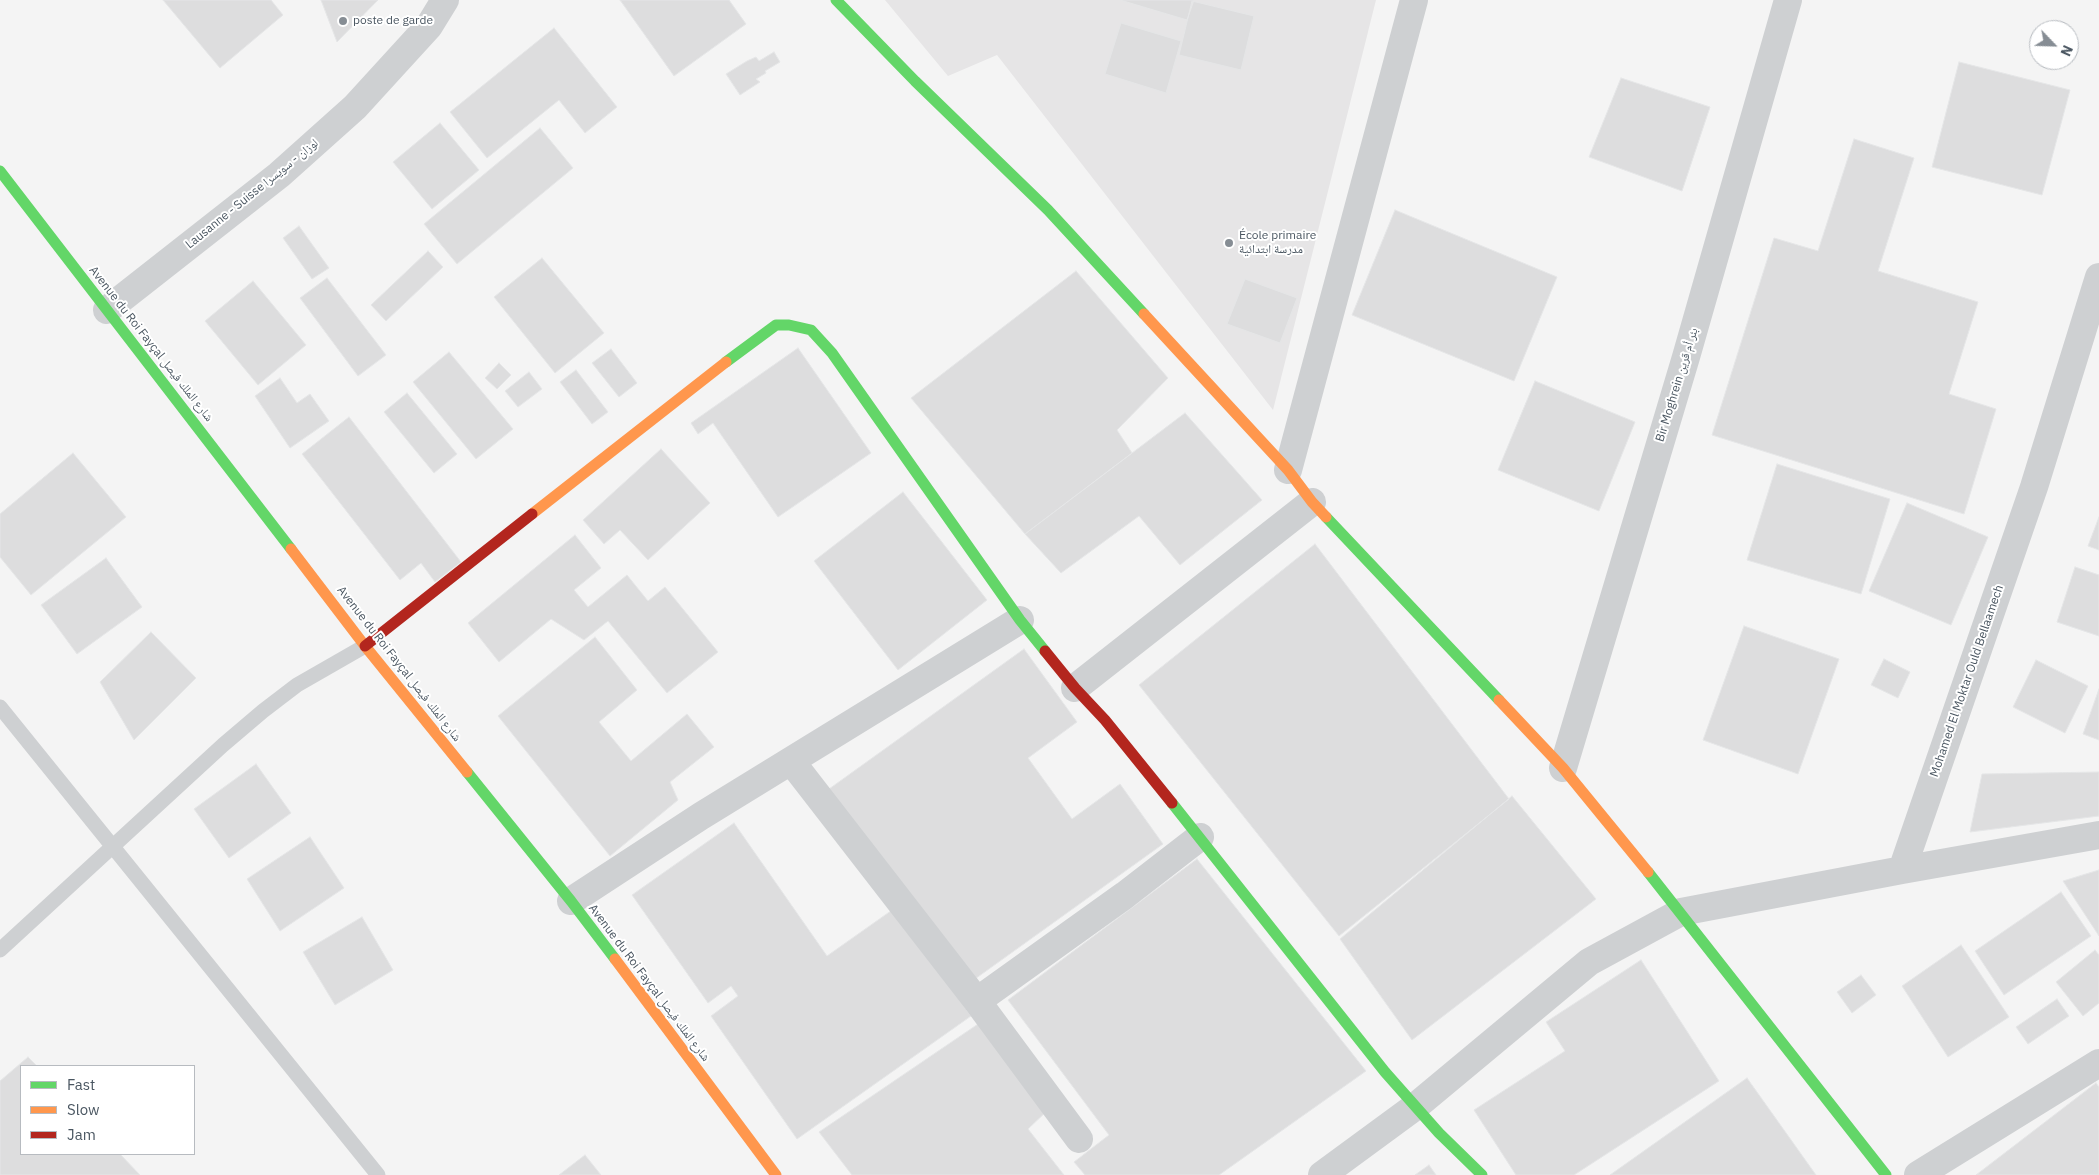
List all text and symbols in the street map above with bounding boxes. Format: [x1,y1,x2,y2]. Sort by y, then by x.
place label: poste de garde [353,14,433,28]
marker: poste de garde [337,15,349,27]
north arrow [2029,20,2079,70]
text: N [2057,42,2077,59]
street label: Lausanne - Suisse لوزان - سويسرا [183,136,321,252]
place label: École primaire مدرسة ابتدائية [1239,229,1316,257]
marker: École primaire مدرسة ابتدائية [1223,237,1235,249]
street label: Avenue du Roi Fayçal شارع الملك فيصل [86,264,216,424]
street label: Bir Moghrein بئر أم قرين [1653,326,1701,444]
street label: Mohamed El Moktar Ould Bellaamech [1927,583,2007,779]
street label: Avenue du Roi Fayçal شارع الملك فيصل [334,584,464,744]
street label: Avenue du Roi Fayçal شارع الملك فيصل [585,902,713,1064]
legend [20,1065,195,1155]
text: Fast [67,1075,95,1094]
text: Slow [67,1100,100,1119]
text: Jam [67,1125,96,1144]

